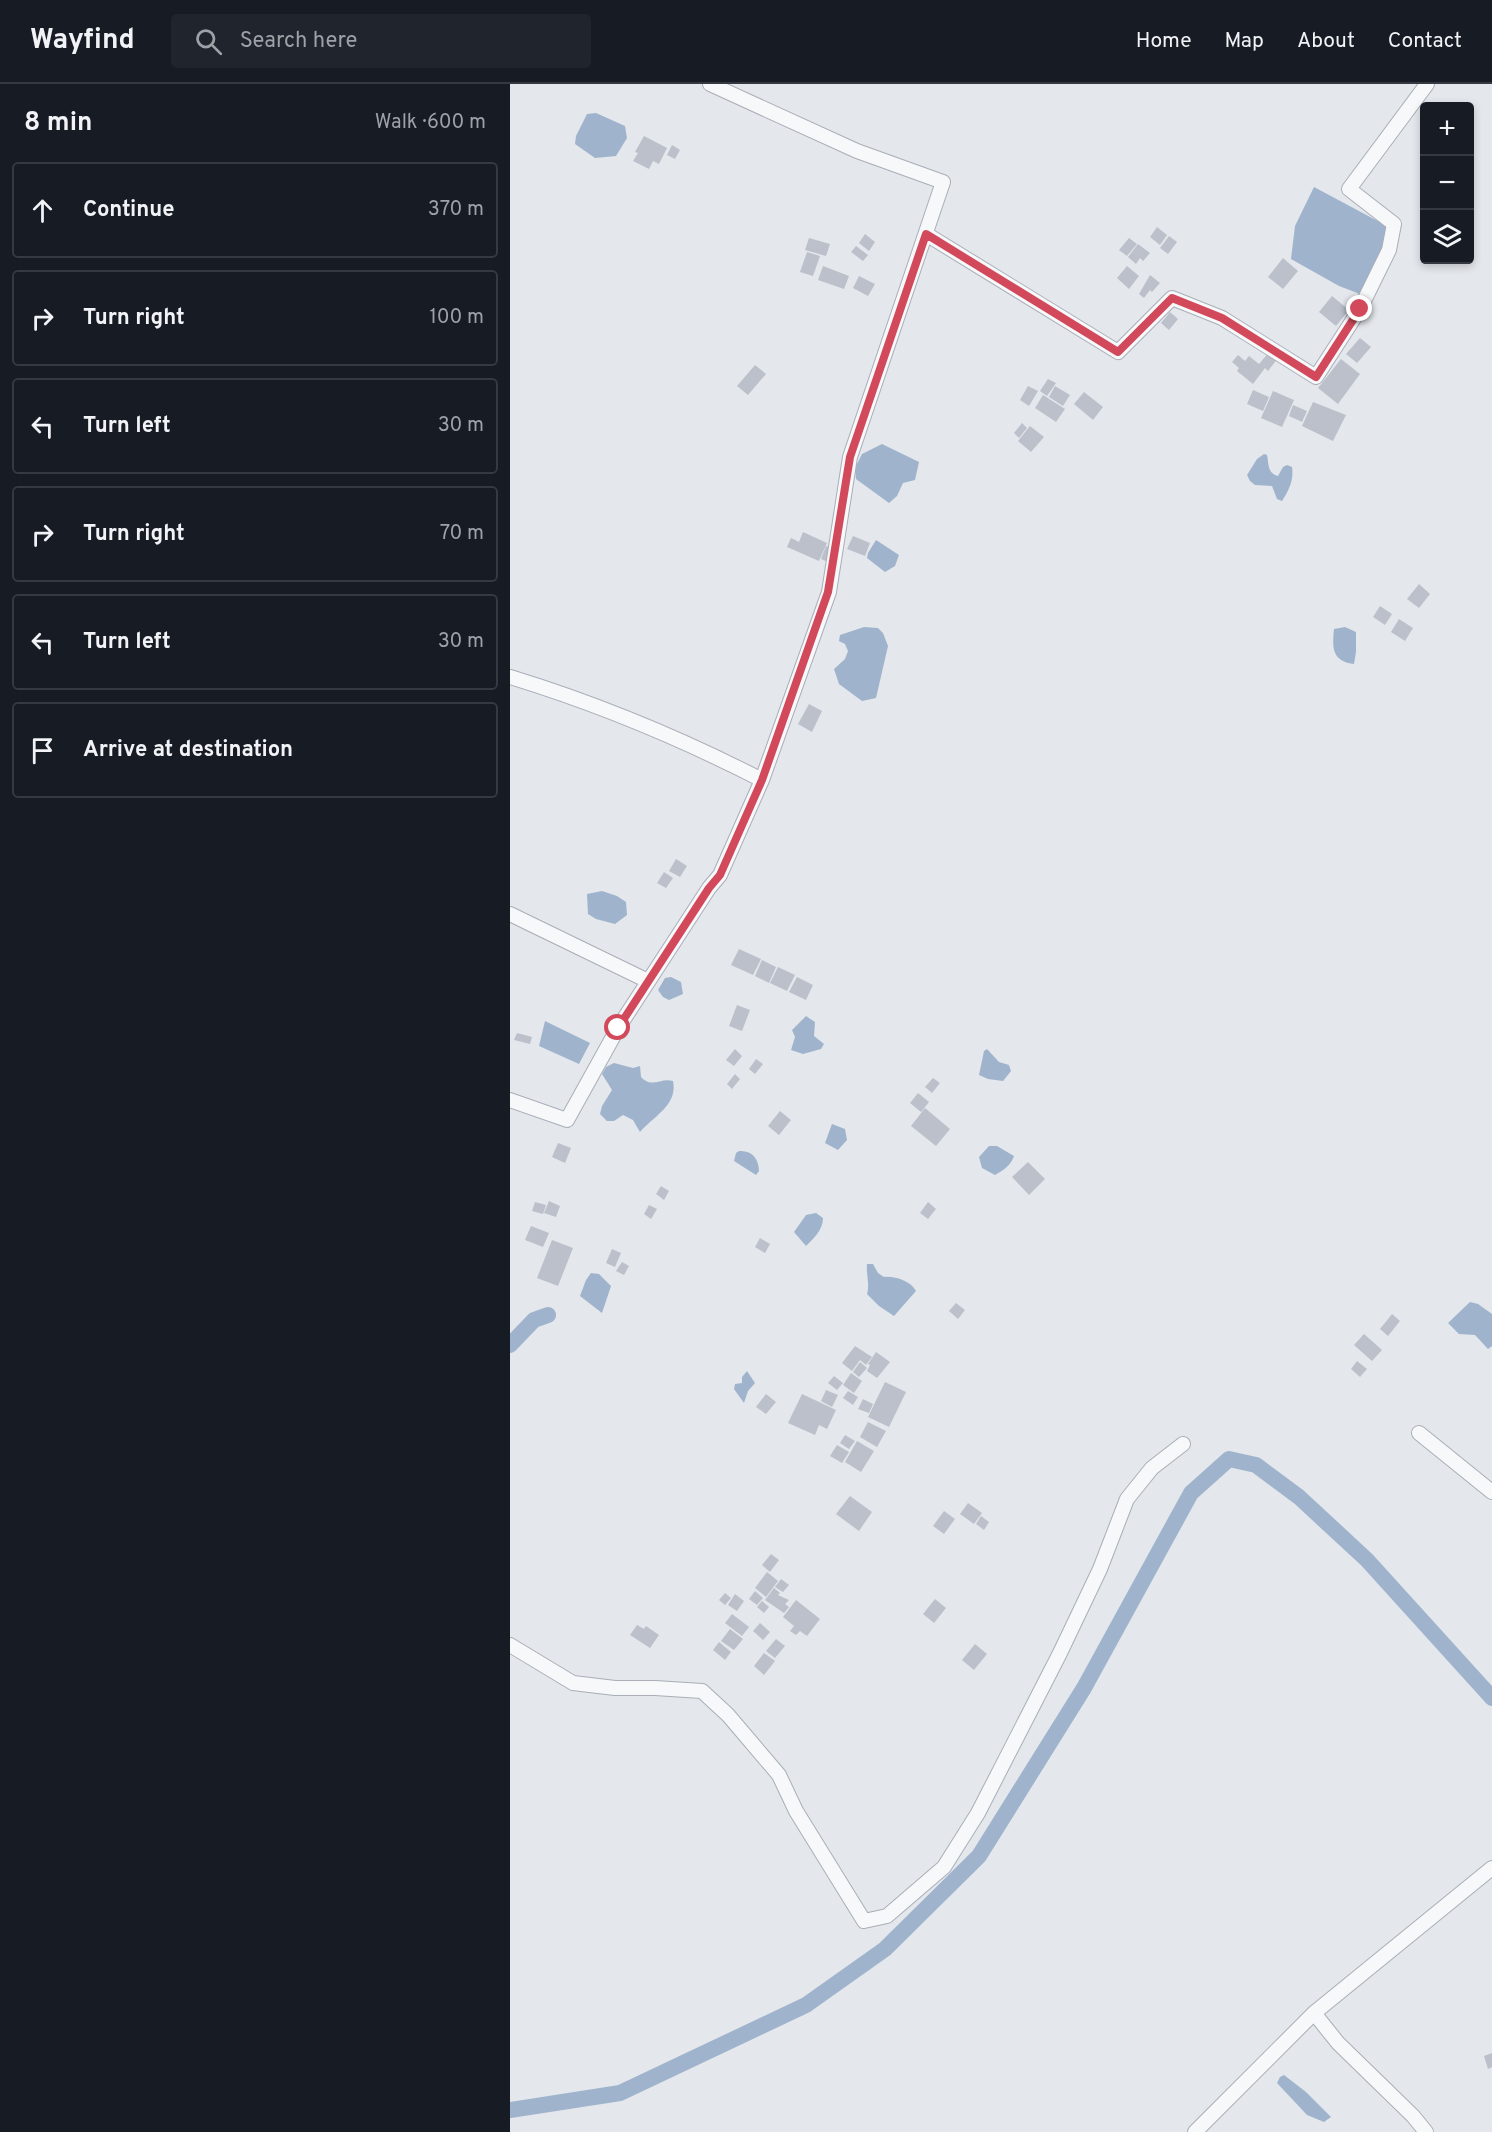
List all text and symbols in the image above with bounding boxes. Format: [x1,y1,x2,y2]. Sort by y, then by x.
search box [171,14,591,68]
text: Wayfind [30,23,135,59]
icon: search [192,25,225,58]
text: Search here [240,28,357,55]
text: Home [1136,28,1192,55]
text: Map [1225,28,1264,55]
text: About [1297,28,1355,55]
text: Contact [1388,28,1462,55]
map controls [1420,102,1474,264]
button: + [1420,102,1474,156]
text: 8 min [24,107,92,140]
text: Walk · 600 m [375,110,486,136]
button: − [1420,156,1474,210]
icon: ahead [26,194,59,227]
text: Continue [83,197,174,224]
text: 370 m [428,197,484,223]
button: layers [1420,210,1474,264]
route end [1346,295,1372,321]
icon: right [26,302,59,335]
text: Turn right [83,305,185,332]
text: 100 m [429,305,484,331]
icon: left [26,410,59,443]
text: Turn left [83,413,171,440]
text: 30 m [438,413,484,439]
icon: right [26,518,59,551]
text: Turn right [83,521,185,548]
text: 70 m [440,521,484,547]
icon: left [26,626,59,659]
text: Turn left [83,629,171,656]
text: 30 m [438,629,484,655]
icon: arrive [26,734,59,767]
text: Arrive at destination [83,737,293,764]
route start [604,1014,630,1040]

